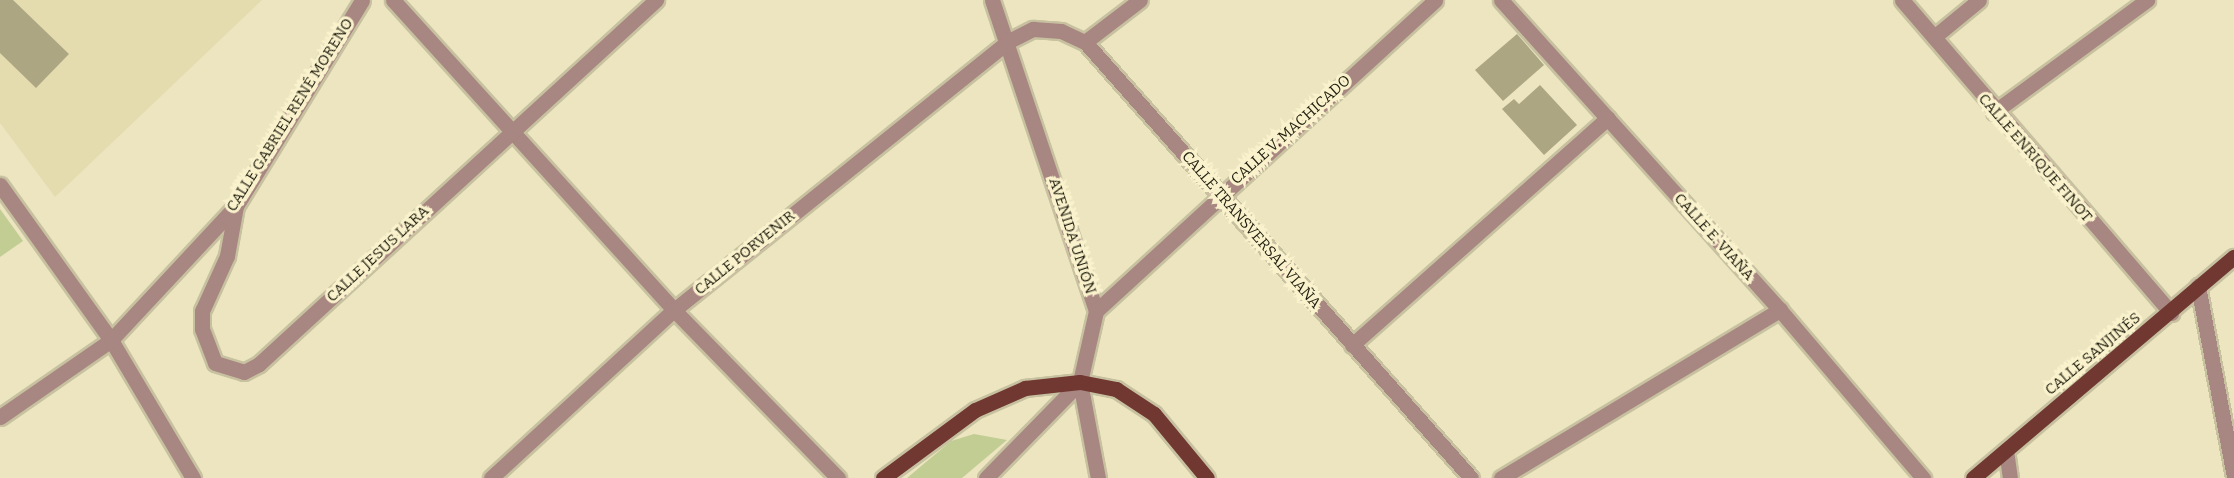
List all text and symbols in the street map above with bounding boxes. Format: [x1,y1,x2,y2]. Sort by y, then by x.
street label: CALLE GABRIEL RENÉ MORENO [223,15,357,215]
street label: CALLE V. MACHICADO [1228,72,1354,188]
street label: CALLE ENRIQUE FINOT [1974,90,2096,226]
street label: CALLE TRANSVERSAL VIAÑA [1178,148,1324,312]
street label: AVENIDA UNIÓN [1045,176,1099,296]
street label: CALLE E. VIAÑA [1670,190,1758,284]
street label: CALLE JESUS LARA [323,202,433,306]
street label: CALLE PORVENIR [691,207,799,299]
street label: CALLE SANJINÉS [2042,309,2144,399]

